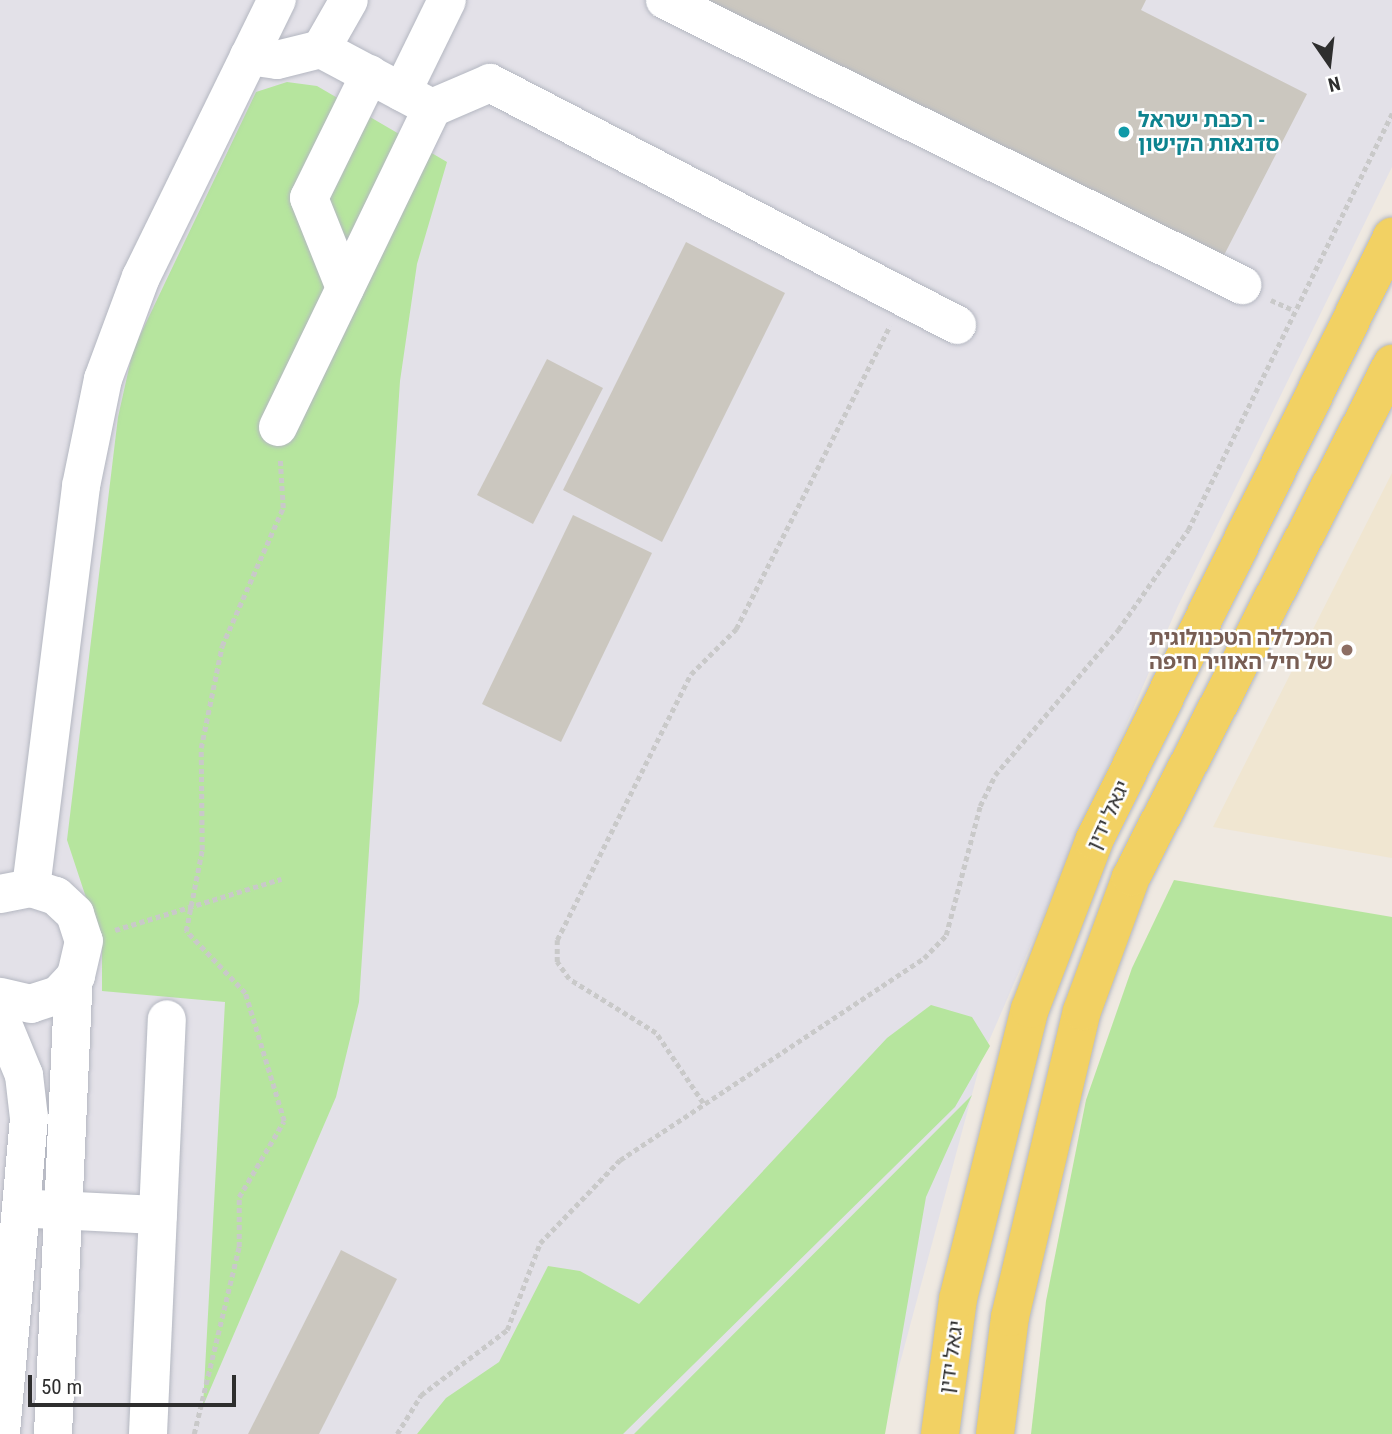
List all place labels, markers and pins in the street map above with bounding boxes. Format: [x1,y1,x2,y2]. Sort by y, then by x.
place label: רכבת ישראל - סדנאות הקישון [1138,107,1280,157]
marker: רכבת ישראל - סדנאות הקישון [1116,124,1132,140]
place label: המכללה הטכנולוגית של חיל האוויר חיפה [1149,625,1333,675]
marker: המכללה הטכנולוגית של חיל האוויר חיפה [1339,642,1355,658]

